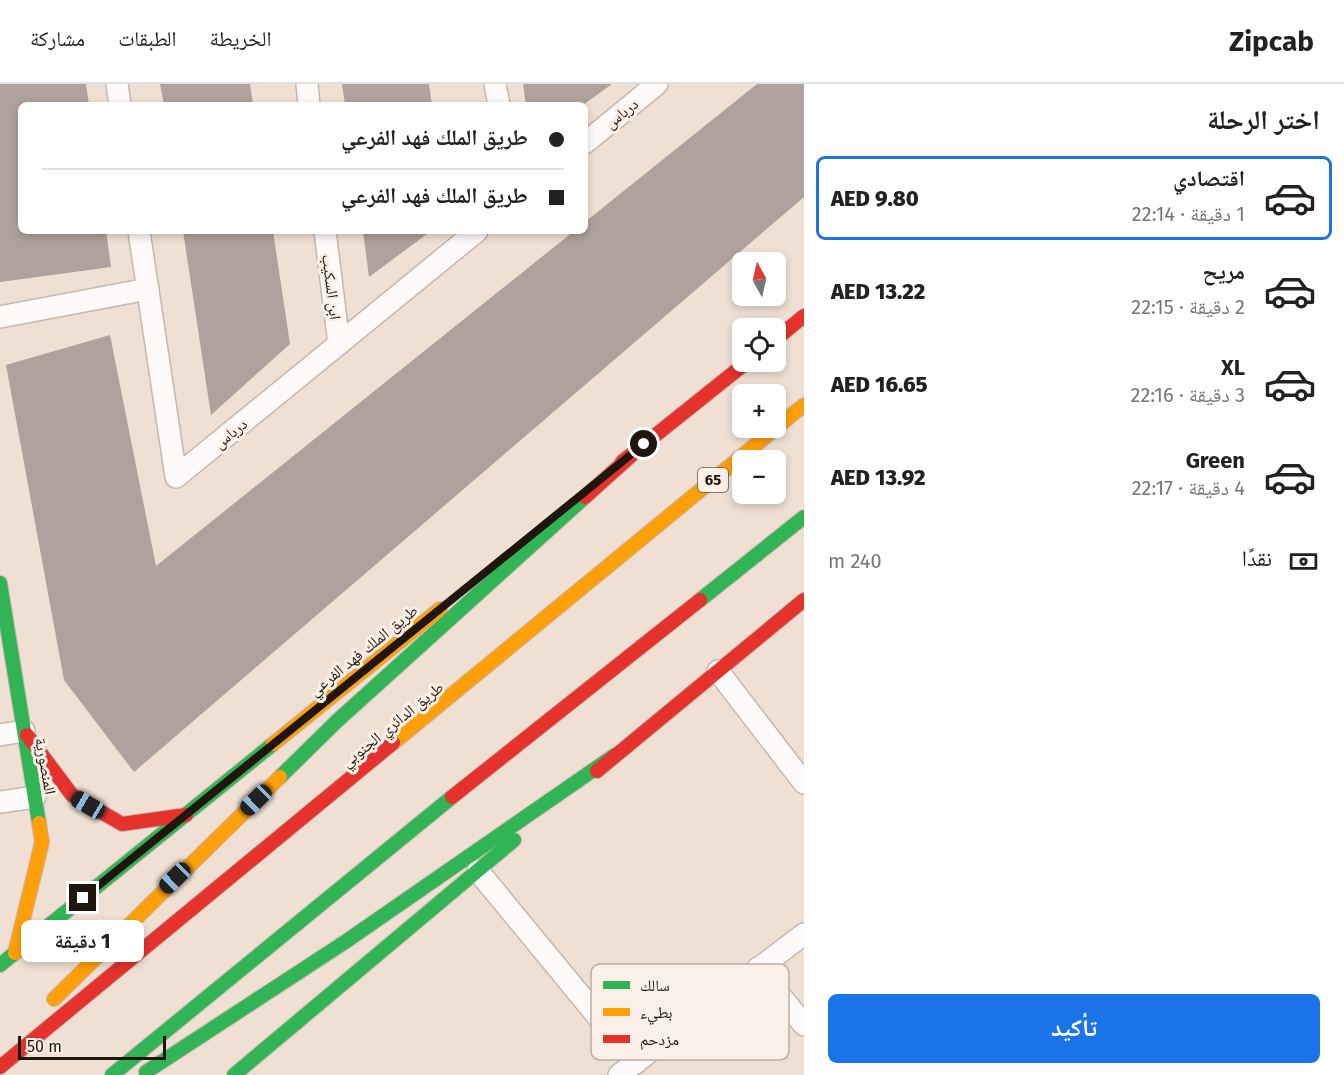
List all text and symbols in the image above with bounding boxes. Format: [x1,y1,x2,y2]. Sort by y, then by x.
text: Zipcab [1229,25,1314,58]
text: مشاركة [30,26,85,52]
text: الطبقات [118,26,177,52]
text: الخريطة [210,26,271,52]
street label: درباس [601,94,642,133]
text: اختر الرحلة [1207,104,1320,136]
text: طريق الملك فهد الفرعي [341,124,528,151]
text: اقتصادي [1173,165,1245,192]
icon: car [1263,171,1317,225]
text: طريق الملك فهد الفرعي [341,182,528,209]
text: AED 9.80 [831,185,919,212]
text: 1 دقيقة · 22:14 [1132,202,1245,226]
north arrow [732,252,786,306]
map controls [732,252,786,504]
street label: ابن السكيب [317,253,345,321]
text: مريح [1202,258,1245,285]
icon: car [1263,264,1317,318]
text: AED 13.22 [831,278,925,305]
text: 2 دقيقة · 22:15 [1131,295,1245,319]
button: locate [732,318,786,372]
text: XL [1221,354,1245,381]
icon: car [1263,357,1317,411]
text: AED 16.65 [831,371,928,398]
text: 3 دقيقة · 22:16 [1131,383,1245,407]
button: + [732,384,786,438]
street label: درباس [210,414,251,453]
route start [630,430,657,457]
text: Green [1186,447,1245,474]
button: − [732,450,786,504]
icon: car [1263,450,1317,504]
text: AED 13.92 [831,464,925,491]
road number: 65 [698,468,728,492]
text: 4 دقيقة · 22:17 [1132,476,1245,500]
text: نقدًا [1242,545,1272,572]
icon: cash [1287,545,1320,578]
text: 240 m [828,549,882,573]
street label: طريق الملك فهد الفرعي [305,601,423,702]
street label: طريق الدائري الجنوبي [337,677,449,774]
street label: المنصورية [31,736,60,796]
car [237,781,275,819]
car [68,788,108,822]
car [156,859,194,897]
route end [69,884,96,911]
callout: 1 دقيقة [22,919,144,961]
text: 1 دقيقة [54,929,111,953]
legend [591,964,789,1060]
text: سالك [640,976,670,995]
button: تأكيد [828,994,1320,1063]
text: بطيء [640,1003,672,1025]
text: مزدحم [640,1030,679,1050]
scale bar [18,1033,166,1060]
text: 50 m [27,1037,62,1056]

